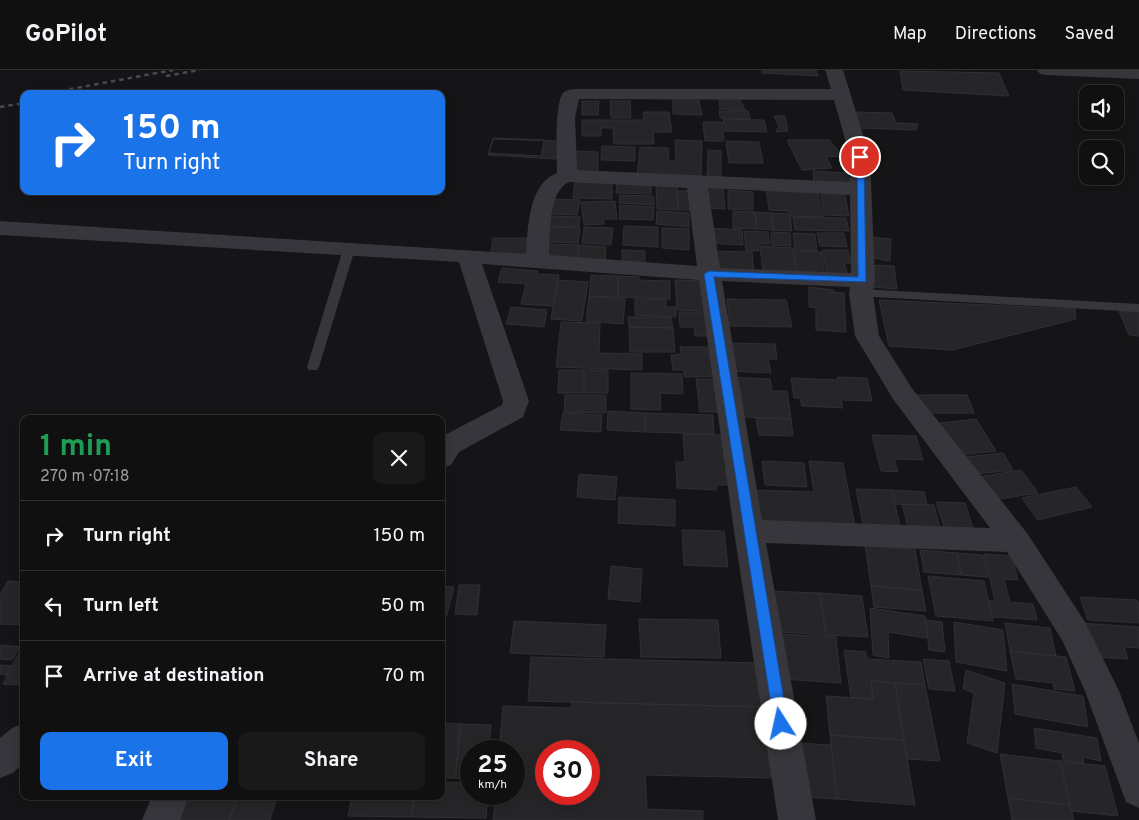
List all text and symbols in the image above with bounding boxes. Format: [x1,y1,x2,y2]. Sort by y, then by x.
text: GoPilot [25,20,107,50]
text: Map [893,23,927,46]
text: Directions [955,23,1037,46]
text: Saved [1065,23,1114,46]
map controls [1079,85,1124,185]
button: sound [1079,85,1124,130]
text: 150 m [123,107,221,151]
icon: right [40,110,105,175]
pin [839,136,881,178]
button: search [1079,140,1124,185]
icon: arrive [846,143,874,171]
text: Turn right [123,150,220,177]
text: 1 min [40,429,112,466]
button: close [373,432,425,484]
text: 270 m · 07:18 [40,467,129,487]
icon: right [40,522,68,550]
text: Turn right [83,524,171,548]
text: 150 m [373,524,425,548]
icon: left [40,592,68,620]
text: Turn left [83,594,159,618]
text: 50 m [380,594,425,618]
icon: arrive [40,662,68,690]
text: Arrive at destination [83,664,264,688]
text: 70 m [383,664,425,688]
position arrow [754,697,806,749]
button: Exit [40,732,228,790]
button: Share [238,732,425,790]
speed limit sign: 30 [535,740,600,805]
text: 25 [477,750,508,782]
text: km/h [478,777,507,793]

